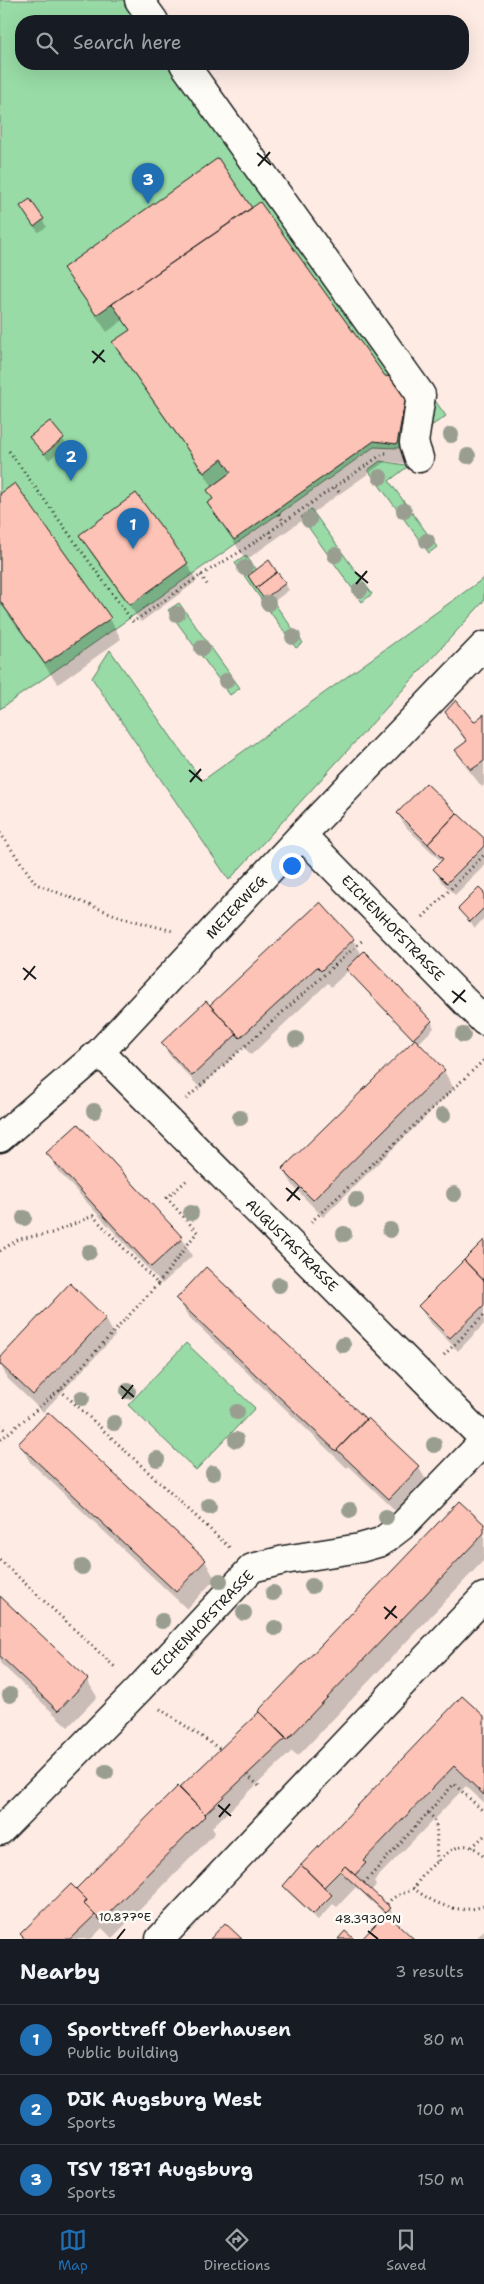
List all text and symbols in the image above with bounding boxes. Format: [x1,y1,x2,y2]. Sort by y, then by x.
search box [15,15,469,70]
icon: search [33,29,61,57]
text: Search here [73,30,182,55]
pin: 3 [132,163,164,204]
pin: 2 [55,440,87,481]
pin: 1 [117,508,149,549]
your location [279,853,305,879]
street label: MEIERWEG [202,871,270,943]
street label: EICHENHOFSTRASSE [338,871,449,985]
street label: AUGUSTASTRASSE [242,1195,342,1295]
street label: EICHENHOFSTRASSE [147,1566,258,1680]
text: 10.877°E [99,1909,151,1925]
text: 48.3930°N [335,1911,401,1927]
text: Nearby [20,1958,100,1986]
text: 3 results [395,1961,464,1982]
text: Sporttreff Oberhausen [67,2017,291,2042]
text: 1 [32,2029,40,2050]
text: 80 m [423,2029,464,2050]
text: Public building [67,2042,179,2063]
text: DJK Augsburg West [67,2087,262,2112]
text: 2 [30,2099,42,2120]
text: 100 m [416,2099,464,2120]
text: Sports [67,2112,116,2133]
text: TSV 1871 Augsburg [67,2157,253,2182]
text: 3 [30,2169,42,2190]
text: 150 m [417,2169,464,2190]
text: Sports [67,2182,116,2203]
tab: Map [58,2226,88,2274]
tab: Directions [204,2226,270,2274]
tab: Saved [386,2226,426,2274]

